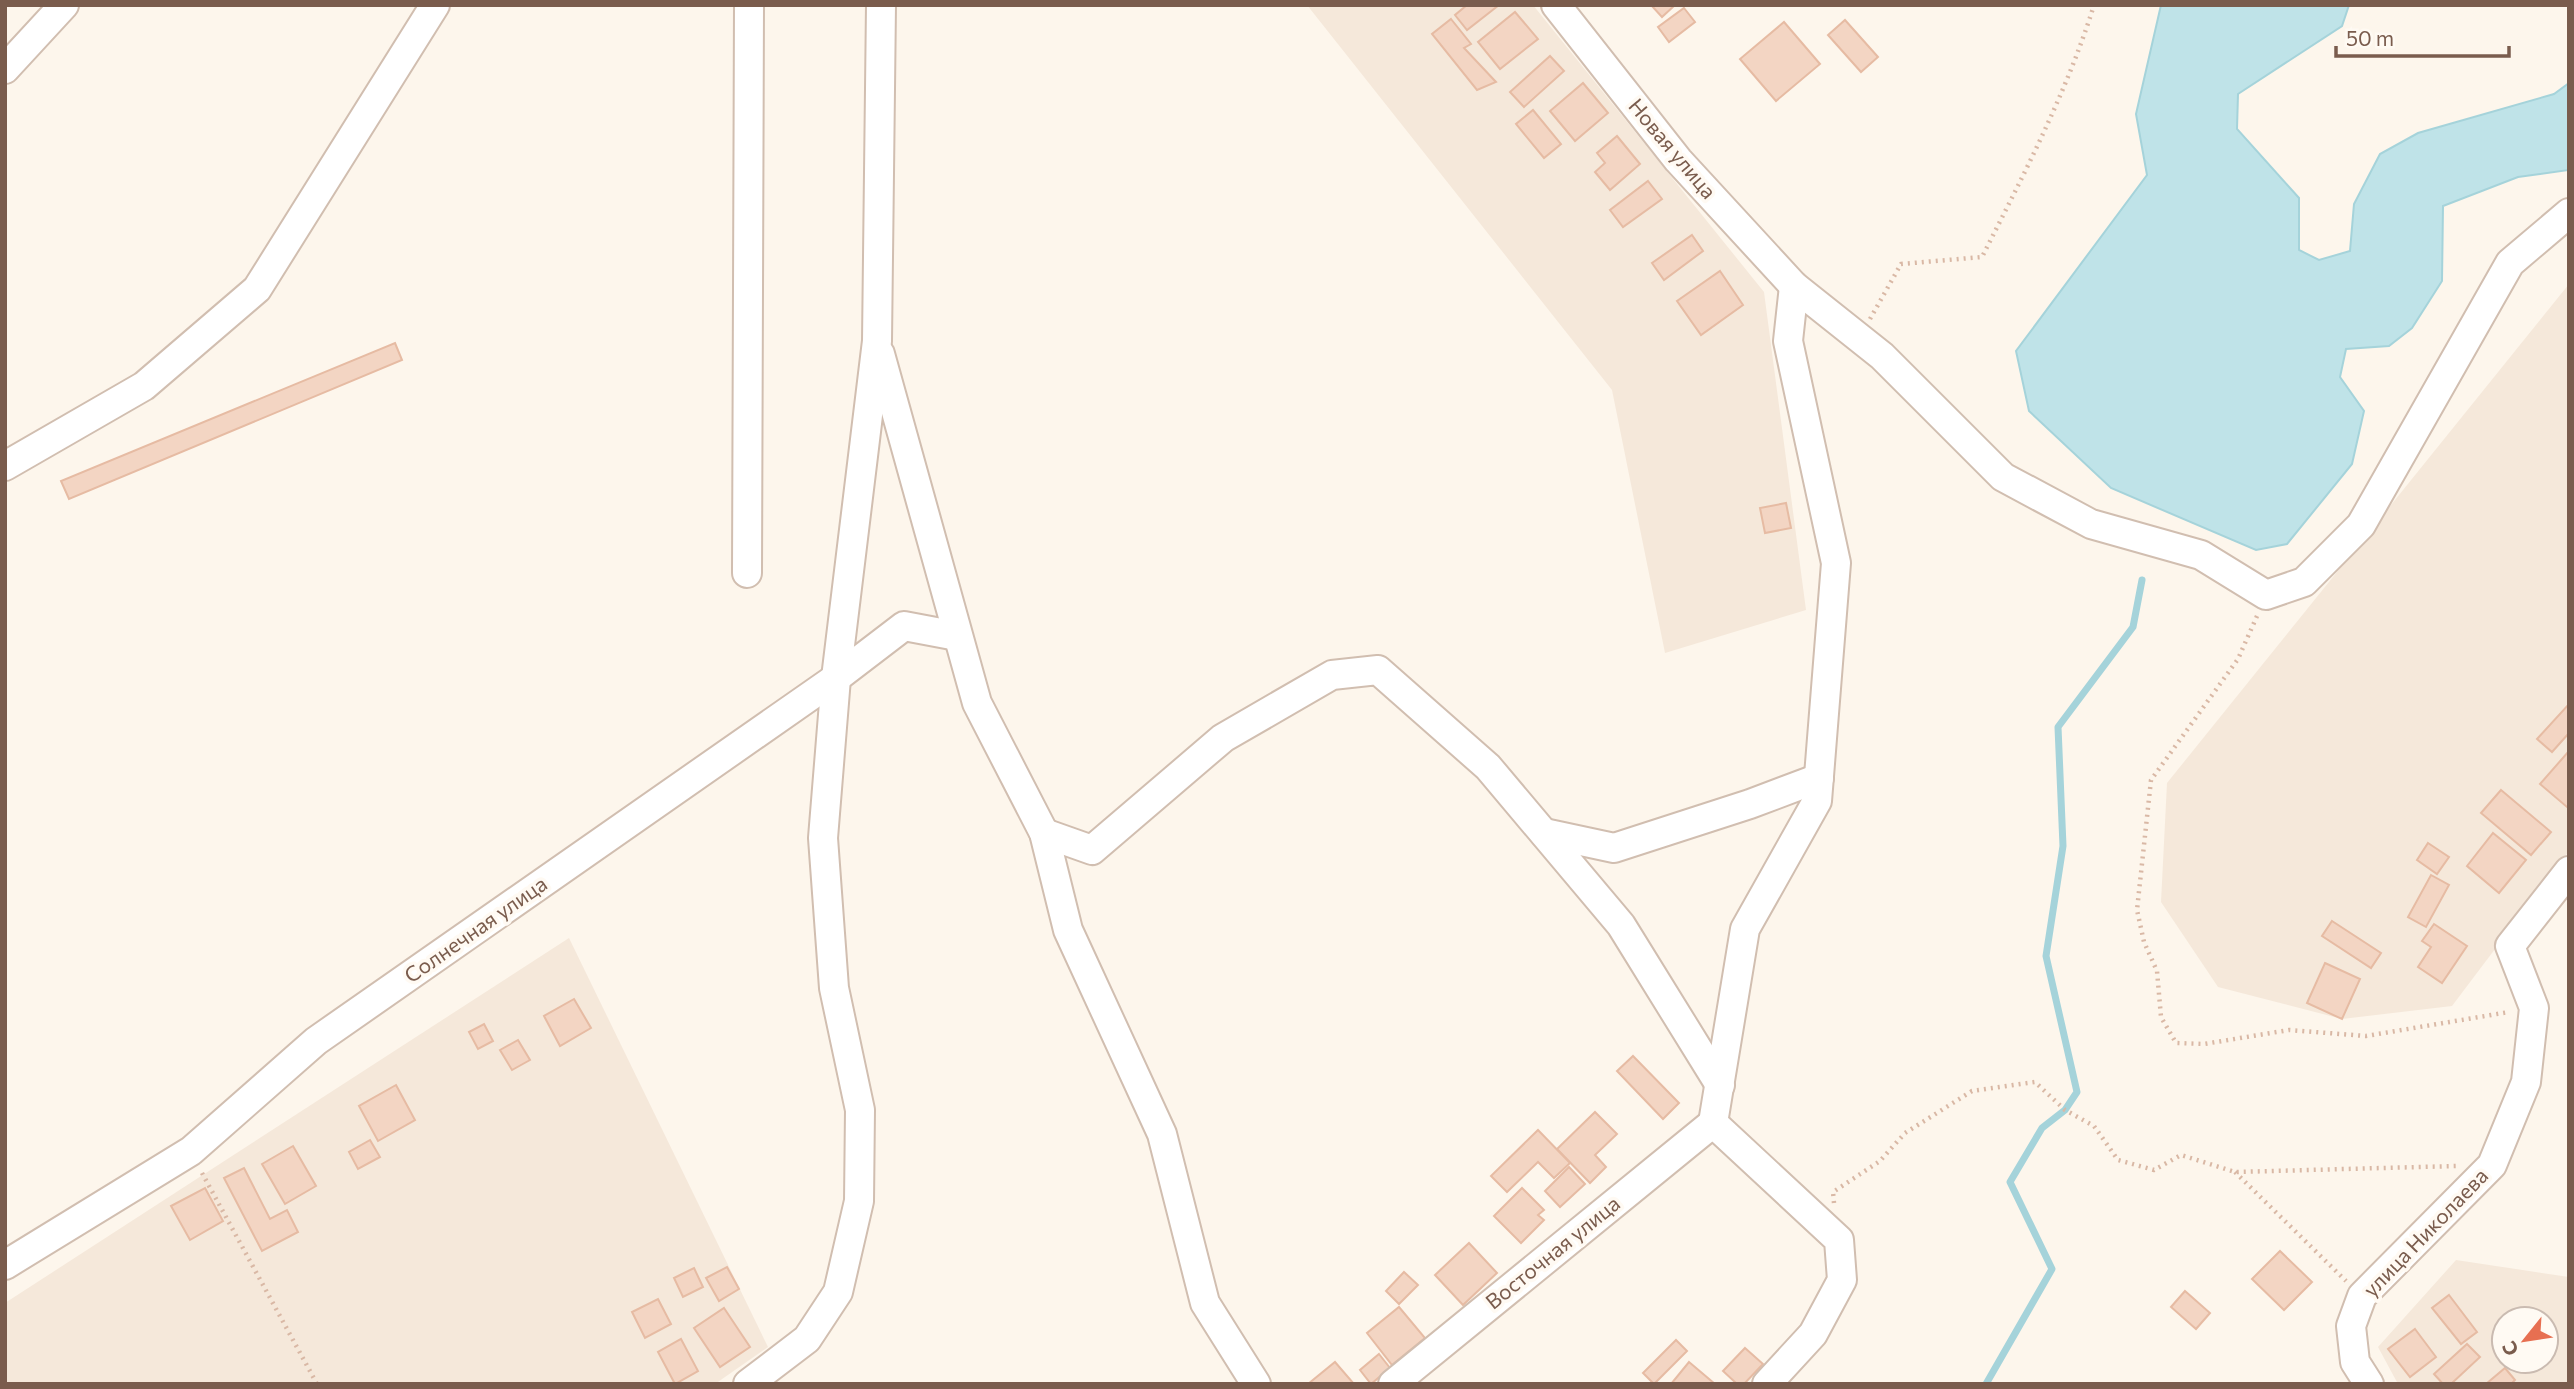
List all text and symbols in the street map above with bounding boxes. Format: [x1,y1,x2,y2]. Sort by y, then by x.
scale bar [2336,14,2509,58]
text: 50 m [2346,25,2394,50]
street label: Новая улица [1624,93,1722,203]
street label: Солнечная улица [399,870,551,987]
street label: улица Николаева [2357,1163,2492,1301]
street label: Восточная улица [1480,1190,1624,1314]
north arrow [2490,1305,2560,1375]
text: С [2497,1337,2523,1360]

